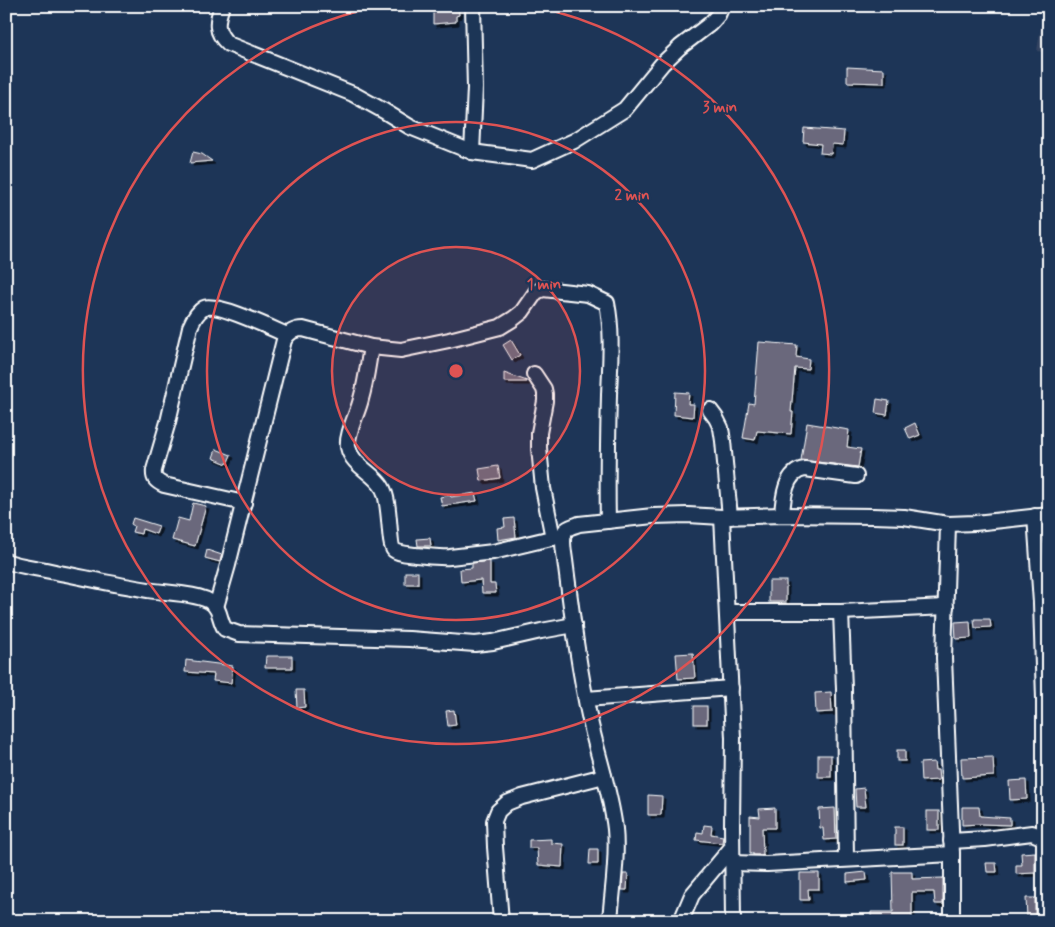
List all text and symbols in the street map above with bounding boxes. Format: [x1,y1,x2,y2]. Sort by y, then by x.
text: 3 min [703,98,737,118]
text: 2 min [614,186,650,206]
text: 1 min [527,275,561,295]
centre of rings [447,362,465,380]

